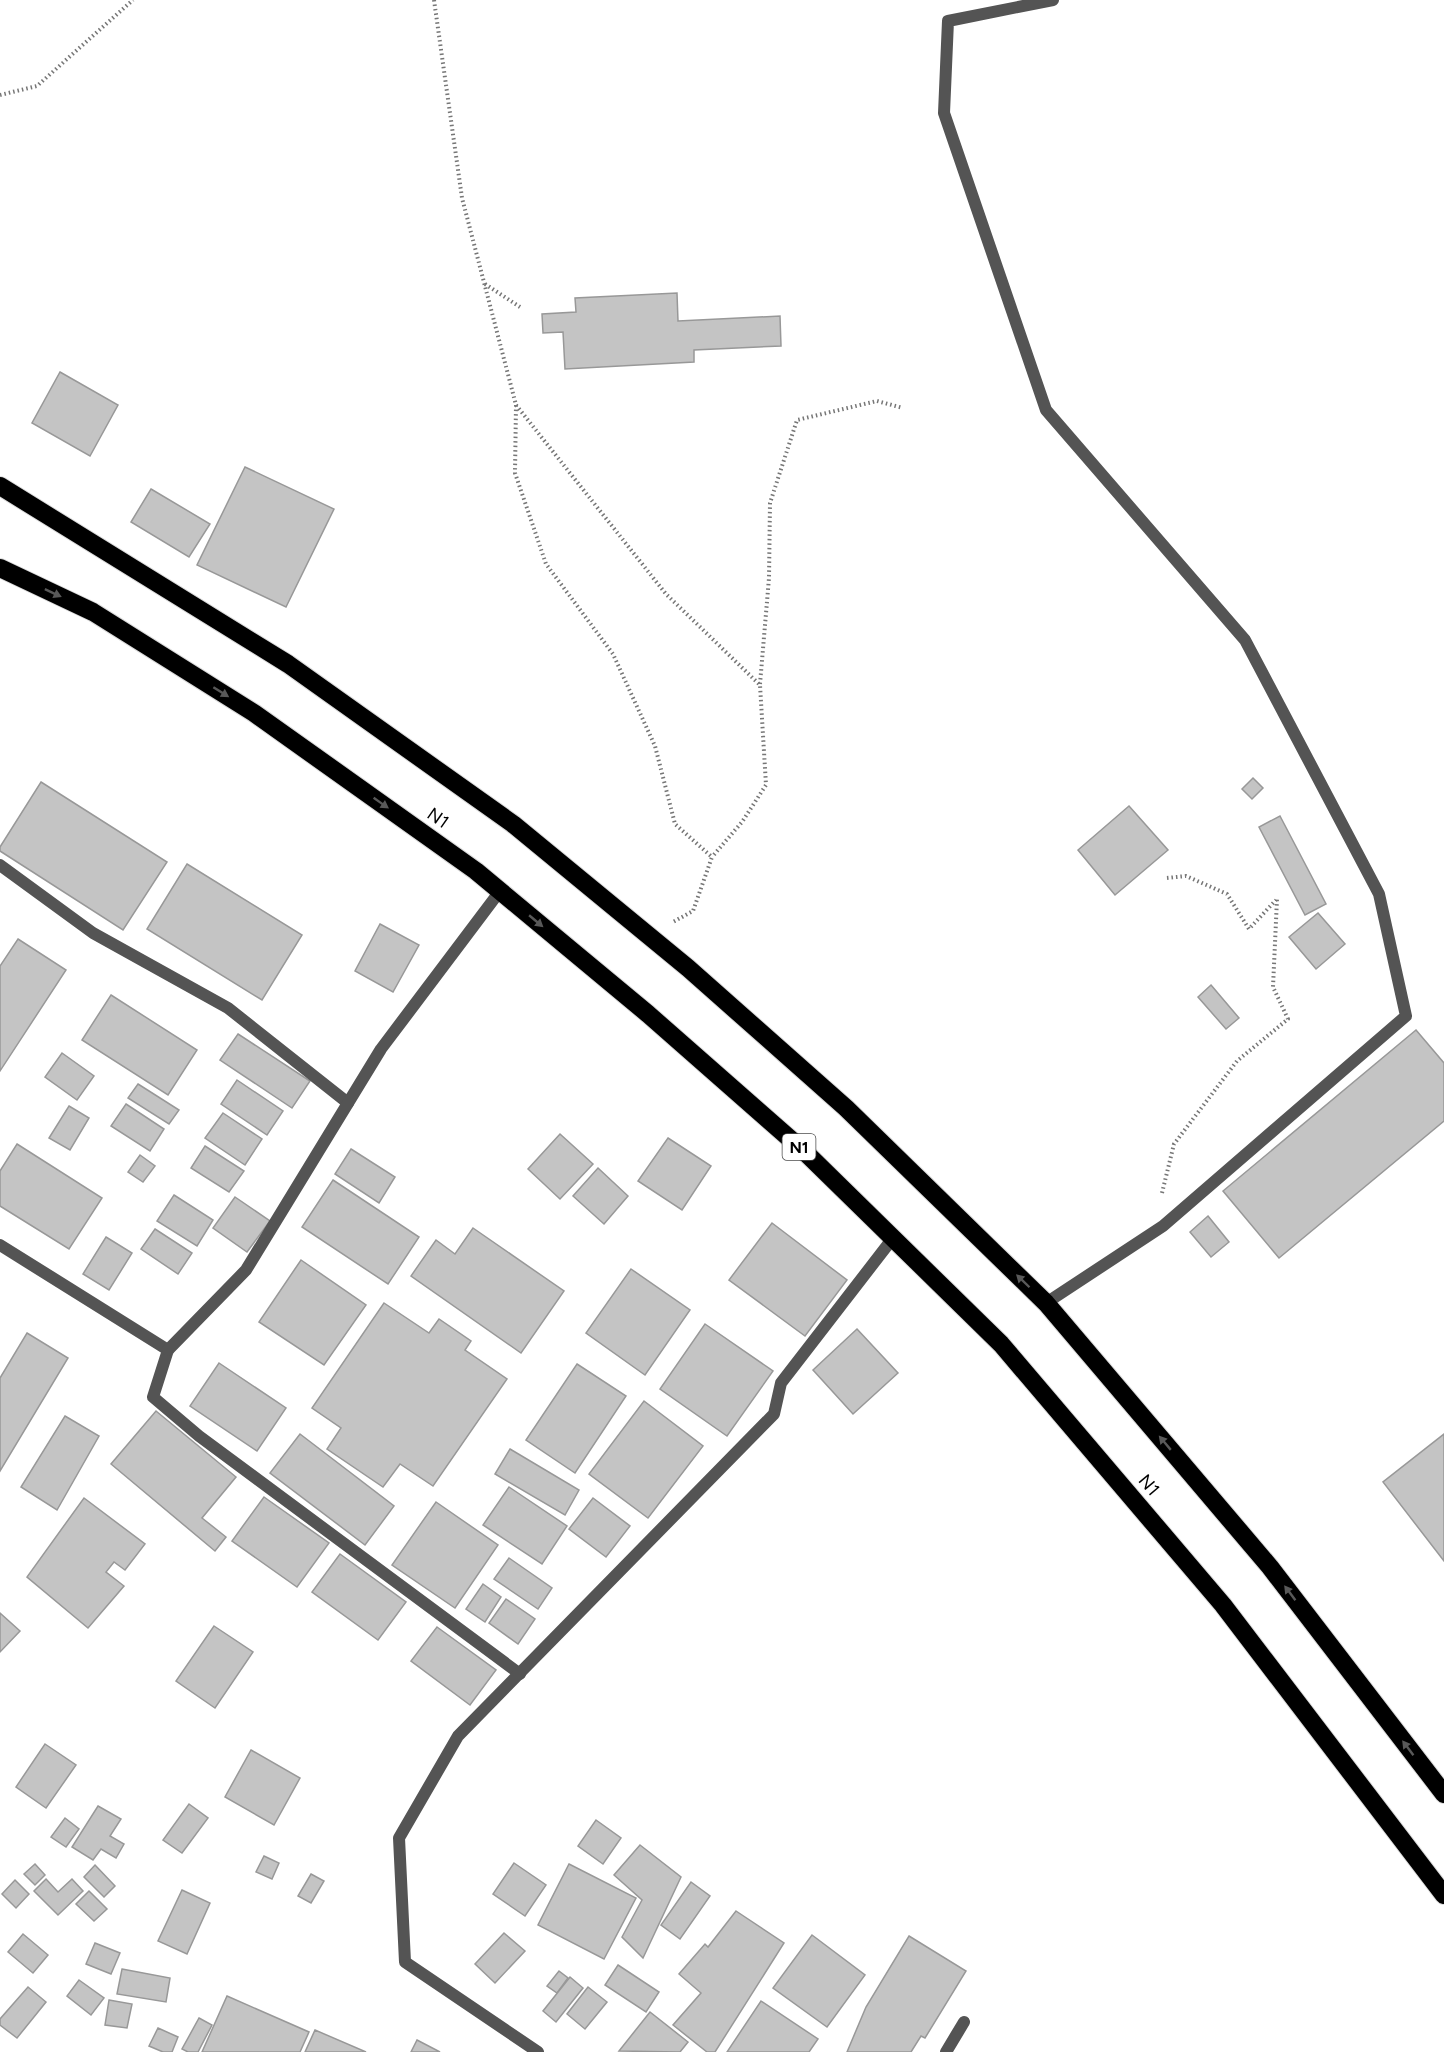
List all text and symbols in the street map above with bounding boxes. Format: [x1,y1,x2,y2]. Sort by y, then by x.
one-way arrow [44,589,61,598]
one-way arrow [213,687,229,698]
one-way arrow [373,797,389,808]
street label: N1 [423,803,453,833]
one-way arrow [528,914,543,927]
road number: N1 [782,1134,816,1160]
one-way arrow [1016,1274,1030,1288]
one-way arrow [1159,1436,1172,1451]
street label: N1 [1134,1470,1164,1500]
one-way arrow [1283,1585,1296,1601]
one-way arrow [1403,1740,1415,1755]

